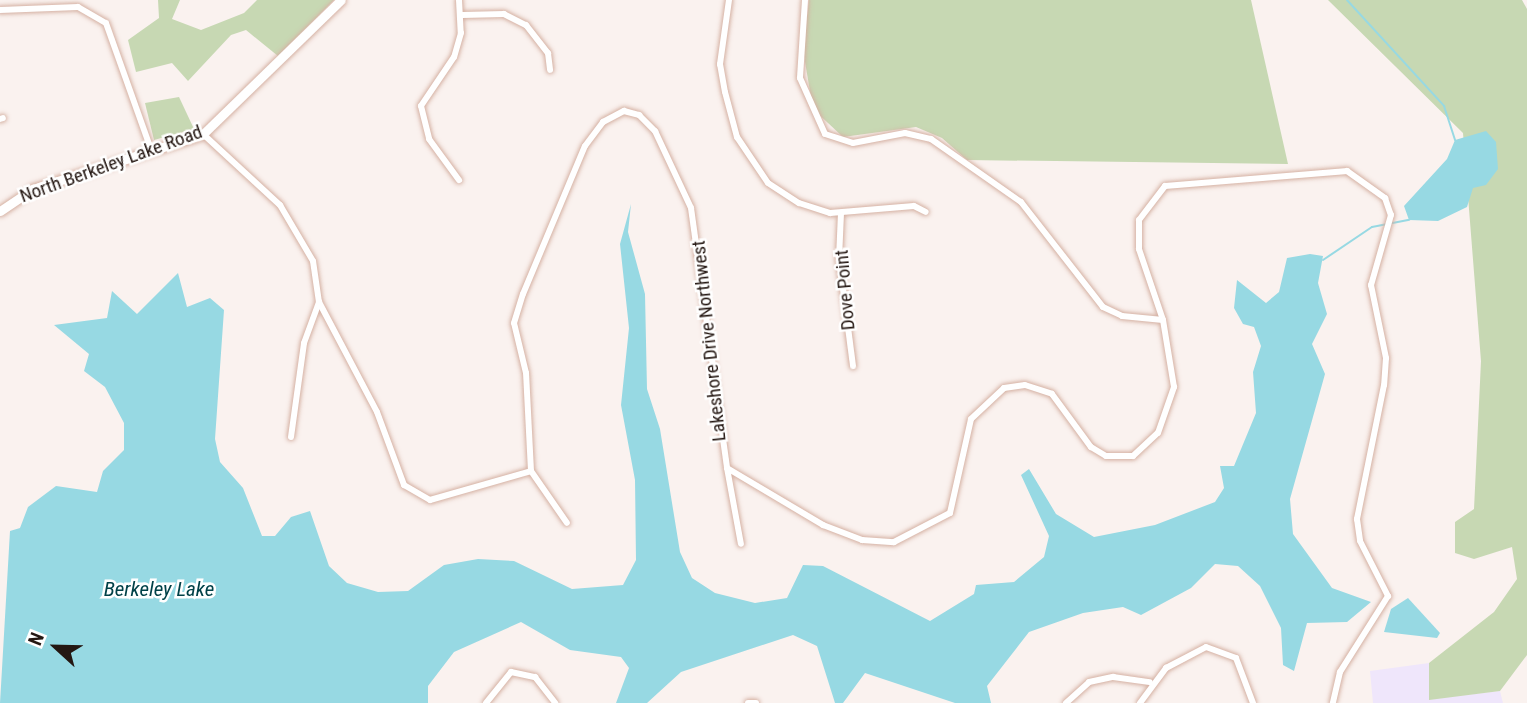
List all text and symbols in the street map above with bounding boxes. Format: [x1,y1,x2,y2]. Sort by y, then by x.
street label: North Berkeley Lake Road [17,120,205,208]
street label: Lakeshore Drive Northwest [687,239,731,443]
street label: Dove Point [830,249,860,331]
water label: Berkeley Lake [104,576,214,602]
north arrow [21,612,91,682]
text: N [23,629,49,649]

